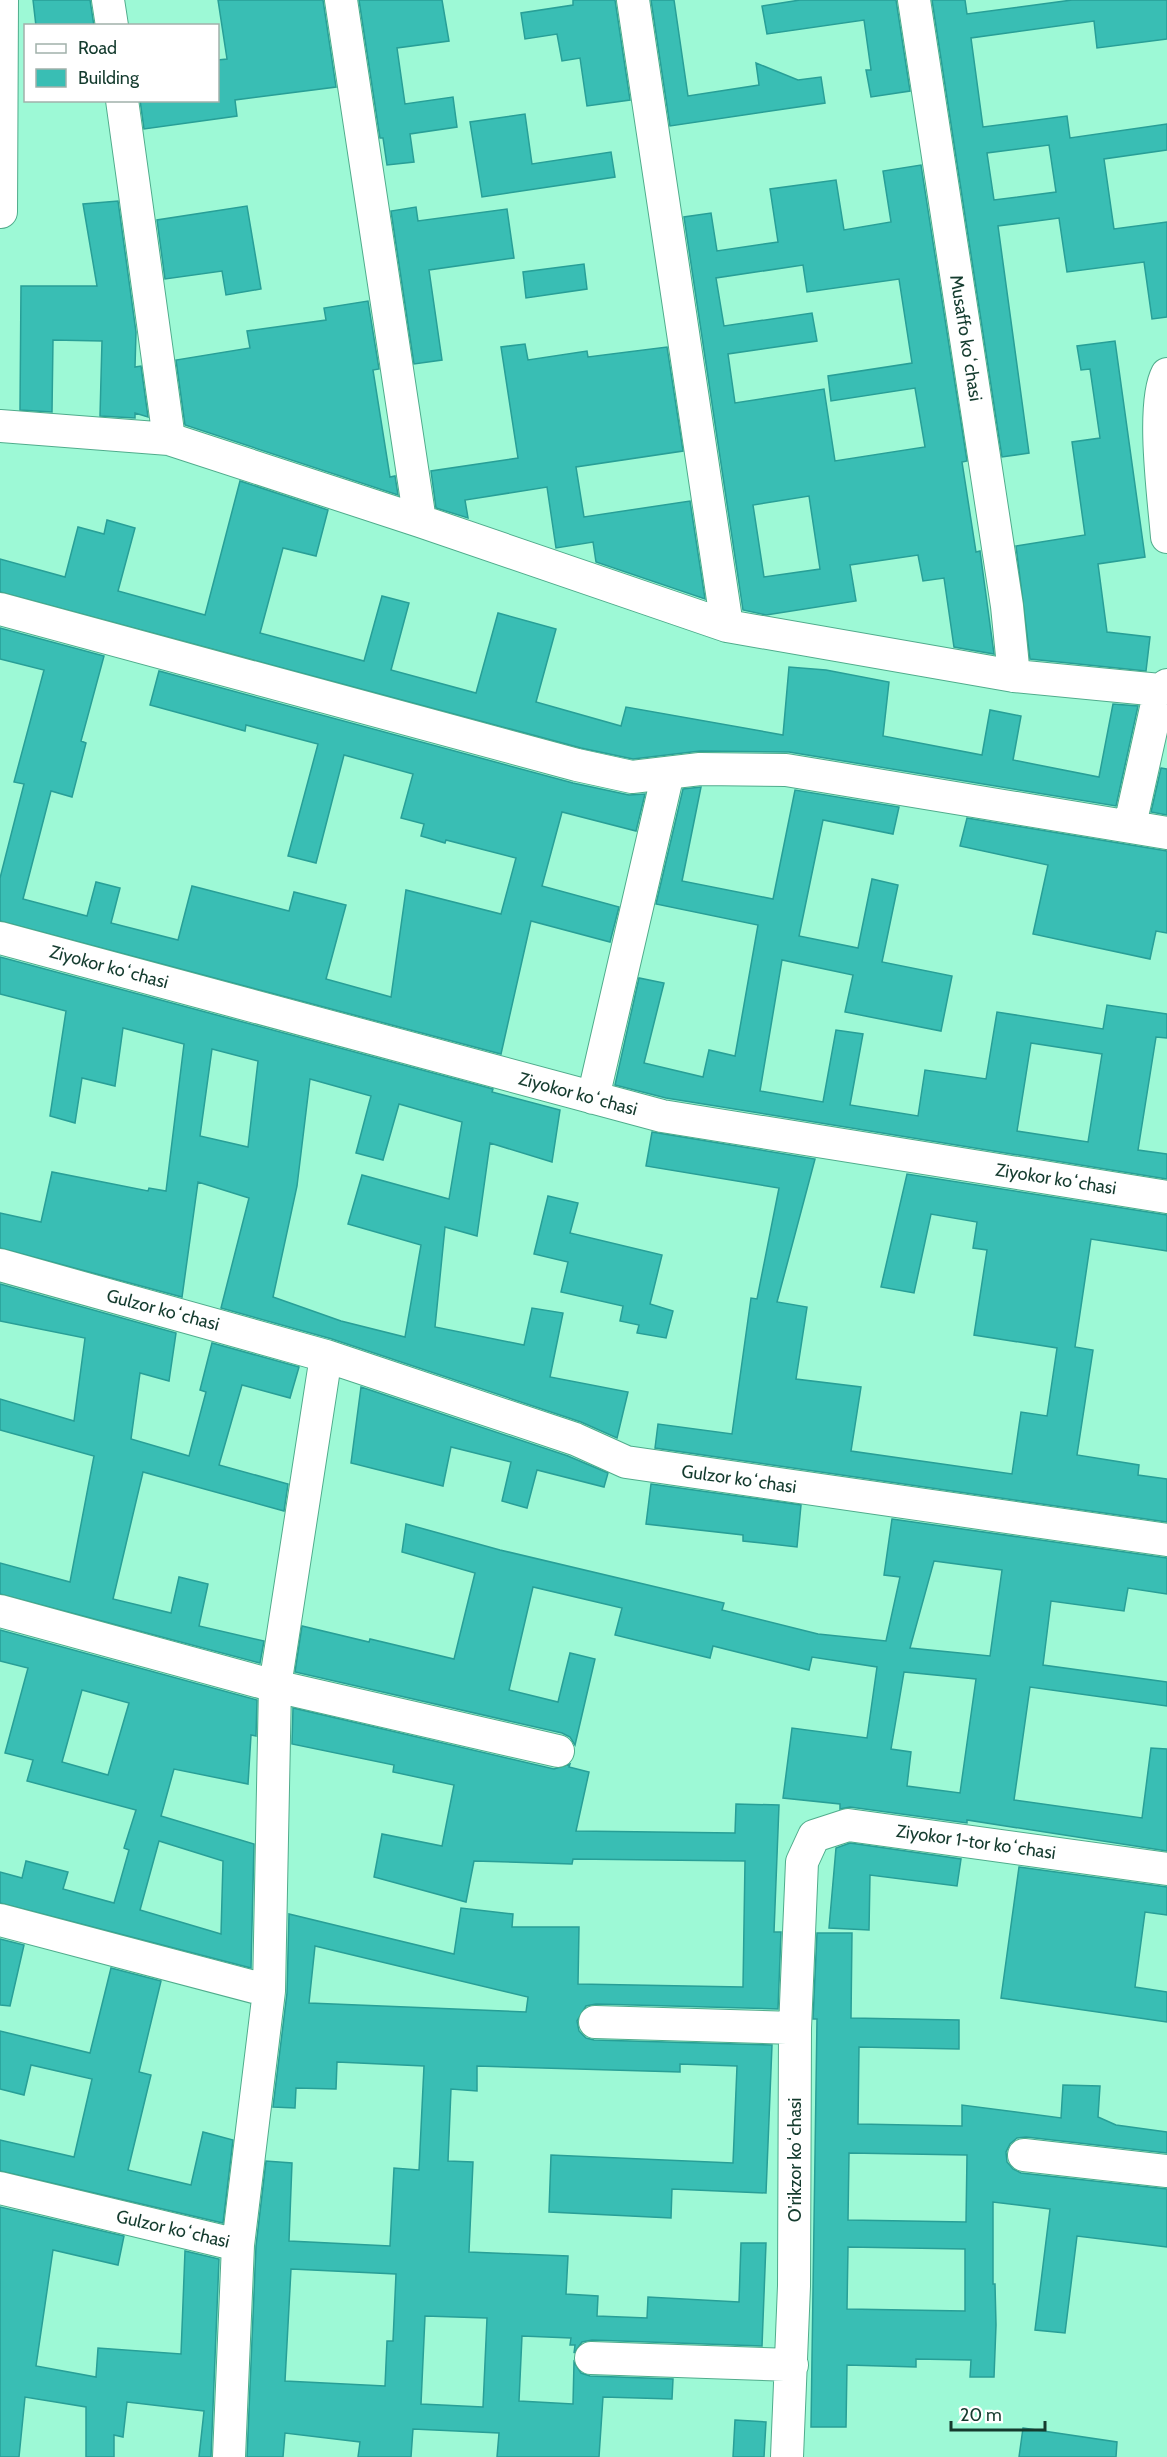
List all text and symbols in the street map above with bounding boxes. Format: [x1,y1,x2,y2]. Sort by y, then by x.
legend [24,24,219,102]
text: Road [78,37,117,59]
text: Building [78,67,140,89]
street label: Musaffo koʻchasi [945,273,987,403]
street label: Ziyokor koʻchasi [47,941,171,993]
street label: Ziyokor koʻchasi [516,1068,640,1120]
street label: Ziyokor koʻchasi [994,1159,1118,1199]
street label: Gulzor koʻchasi [104,1284,222,1336]
street label: Gulzor koʻchasi [680,1460,798,1498]
street label: Ziyokor 1-tor koʻchasi [895,1820,1057,1864]
street label: O'rikzor koʻchasi [784,2098,806,2222]
street label: Gulzor koʻchasi [114,2205,232,2253]
scale bar [951,2394,1046,2432]
text: 20 m [960,2404,1002,2426]

